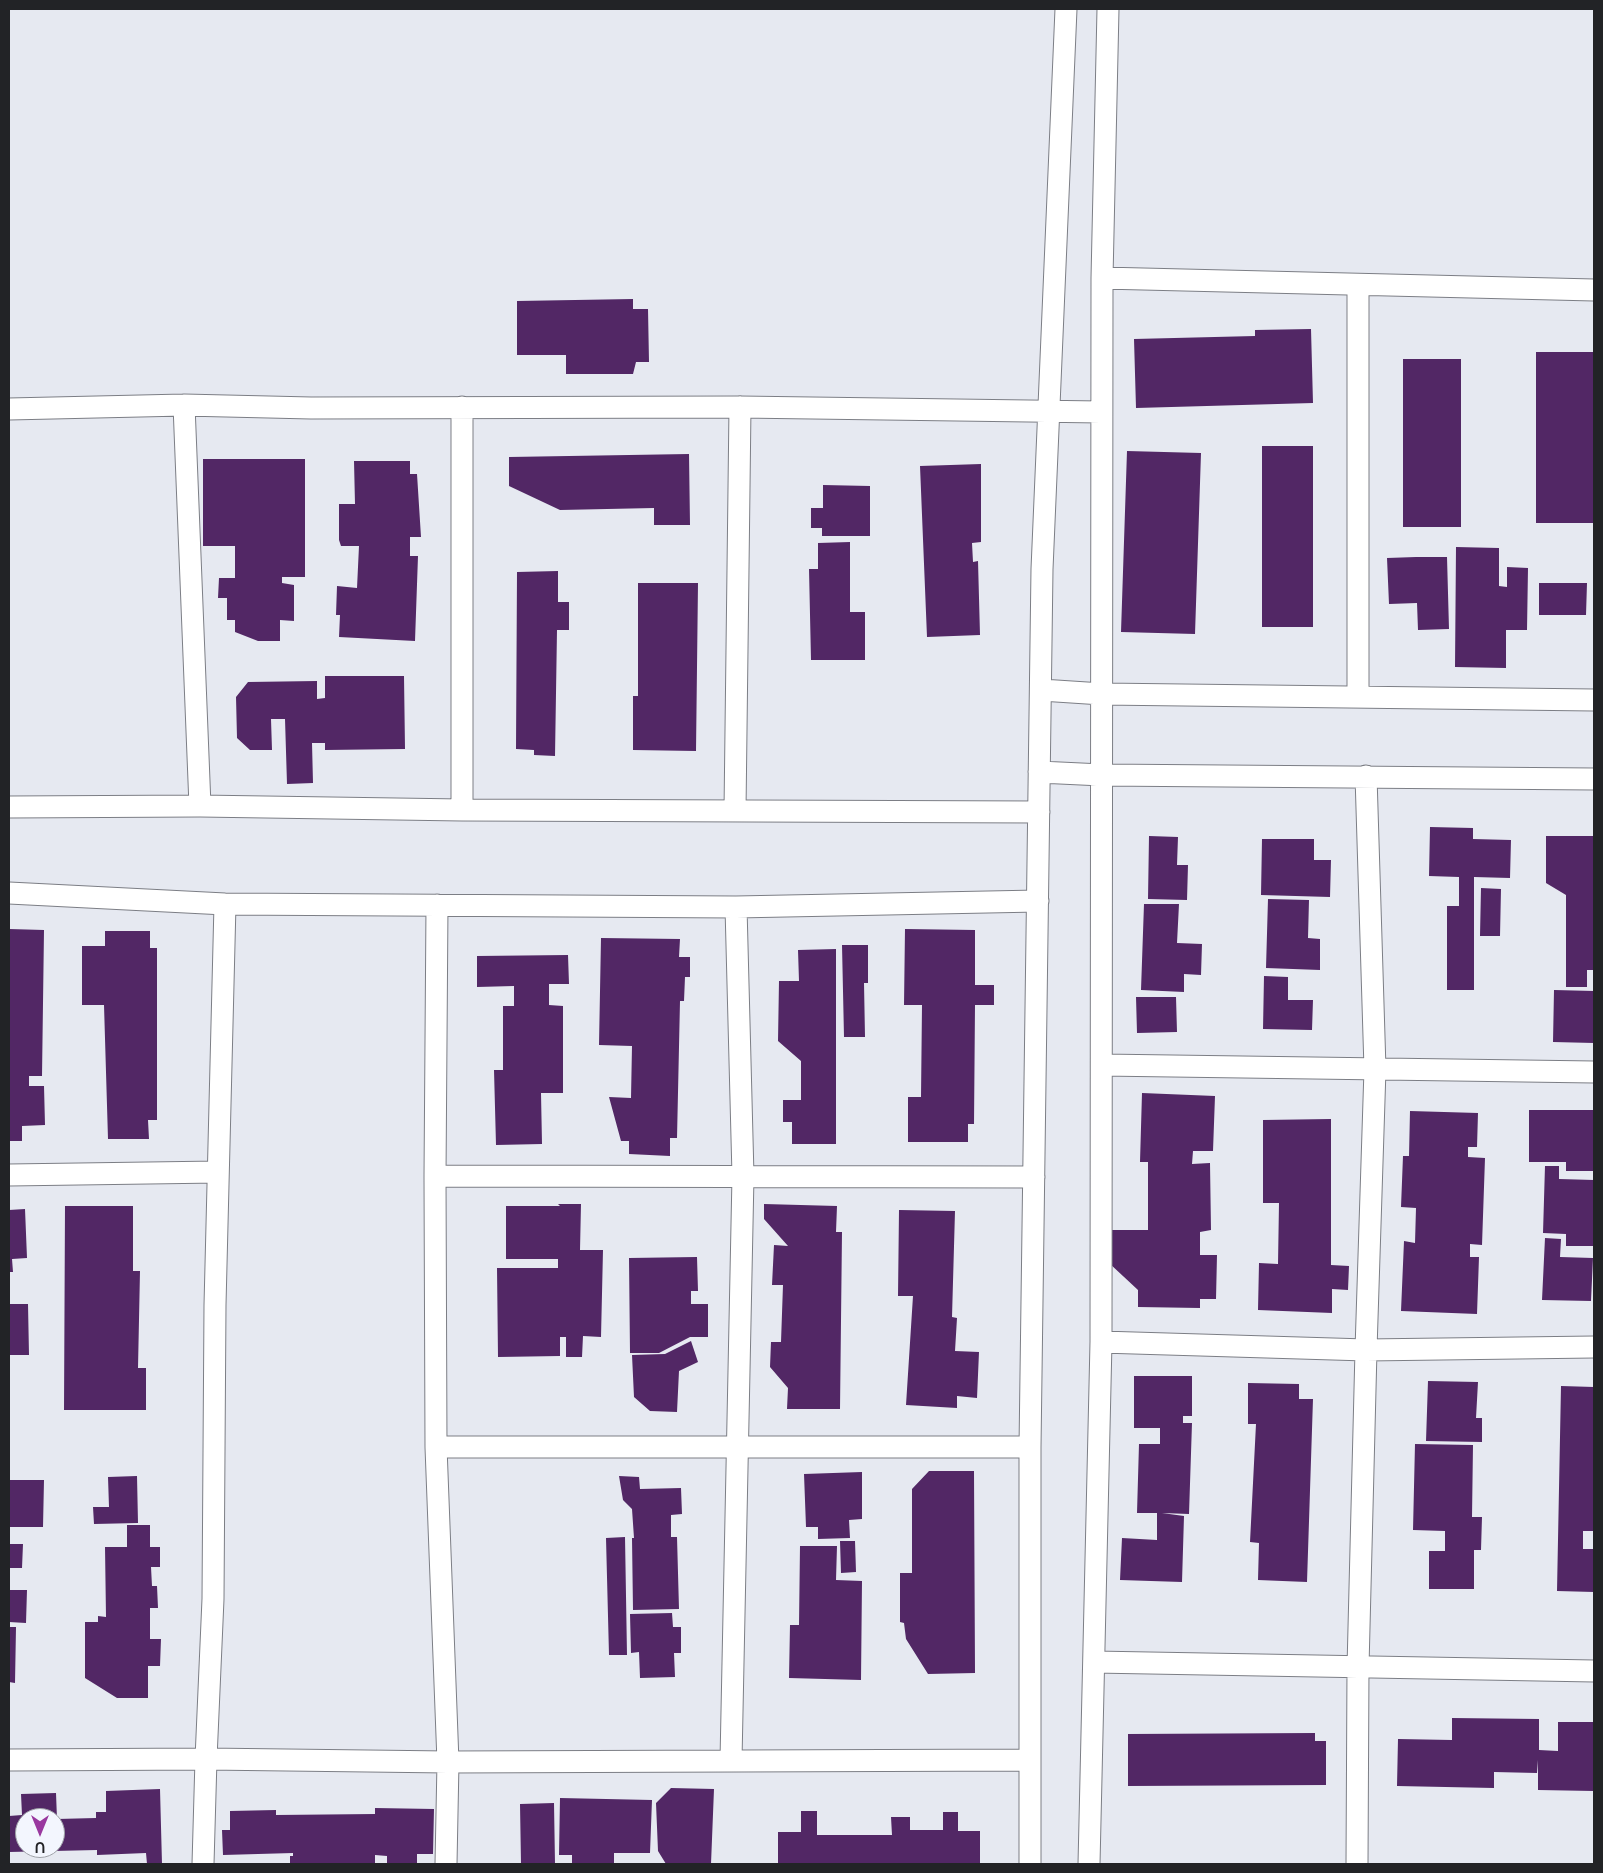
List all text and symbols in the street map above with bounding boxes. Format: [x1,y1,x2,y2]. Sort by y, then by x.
north arrow [15,1808,65,1858]
text: U [35,1839,45,1855]

